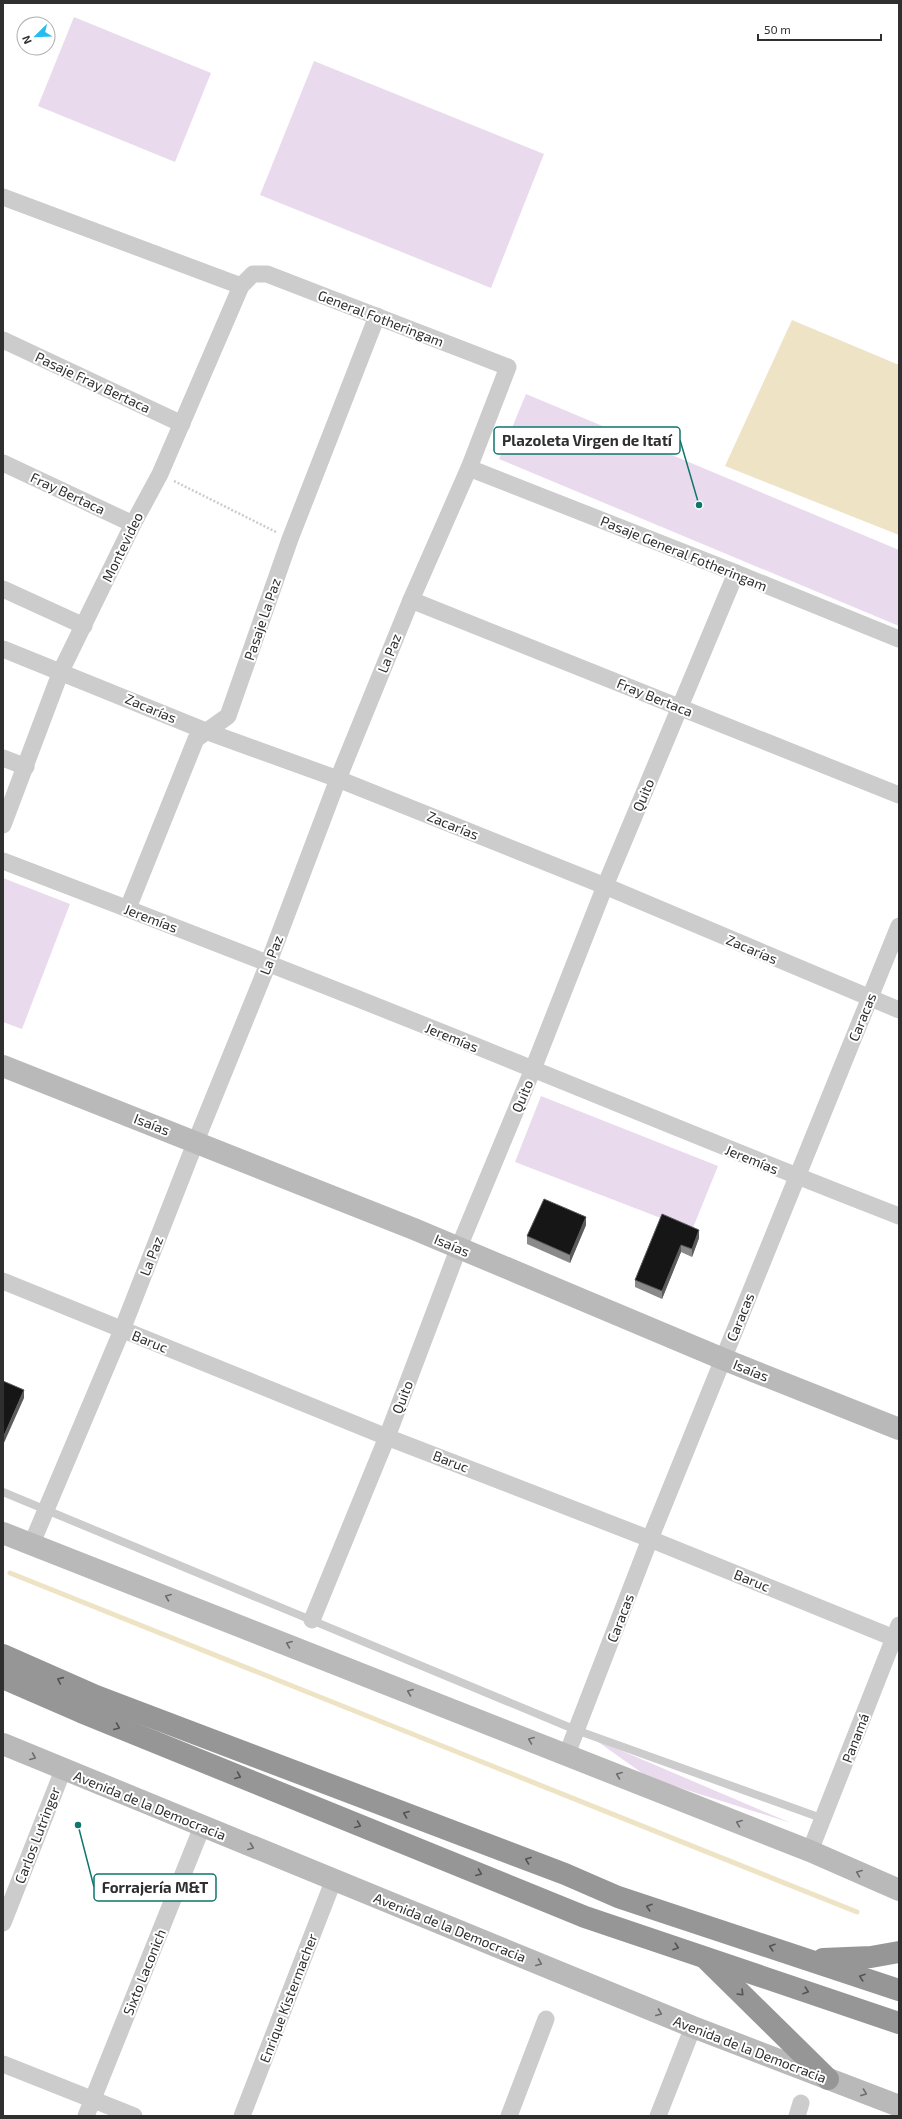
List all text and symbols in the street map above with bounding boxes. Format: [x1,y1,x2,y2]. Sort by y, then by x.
north arrow [16,16,56,56]
scale bar [758,16,881,42]
text: 50 m [764,22,791,36]
text: N [19,34,34,46]
street label: General Fotheringam [316,286,446,350]
street label: Pasaje Fray Bertaca [33,348,153,416]
callout: Plazoleta Virgen de Itatí [494,427,680,454]
text: Plazoleta Virgen de Itatí [502,431,673,449]
street label: Fray Bertaca [28,468,108,518]
street label: Montevideo [98,509,146,585]
street label: Pasaje General Fotheringam [598,512,770,594]
street label: Pasaje La Paz [240,576,284,662]
street label: La Paz [373,631,405,675]
street label: Fray Bertaca [615,674,695,720]
street label: Zacarías [123,690,179,726]
street label: Quito [629,776,658,814]
street label: Zacarías [425,807,481,843]
street label: Jeremías [122,900,180,936]
street label: Zacarías [724,931,780,967]
street label: La Paz [256,933,286,977]
street label: Caracas [845,990,879,1044]
street label: Jeremías [423,1019,481,1055]
street label: Quito [508,1077,537,1115]
street label: Isaías [132,1109,172,1139]
street label: Jeremías [723,1141,781,1177]
street label: Isaías [432,1230,472,1260]
street label: La Paz [136,1234,166,1278]
street label: Caracas [723,1290,757,1344]
street label: Baruc [130,1326,170,1356]
street label: Isaías [731,1355,771,1385]
street label: Quito [388,1378,416,1416]
street label: Baruc [431,1446,471,1476]
street label: Baruc [732,1565,772,1595]
street label: Caracas [603,1591,637,1645]
one-way arrow [165,1593,172,1601]
one-way arrow [285,1641,292,1649]
one-way arrow [57,1677,64,1685]
one-way arrow [406,1689,413,1697]
street label: Panamá [838,1711,872,1765]
one-way arrow [113,1722,121,1730]
one-way arrow [527,1737,534,1745]
one-way arrow [29,1752,37,1760]
street label: Avenida de la Democracia [71,1767,229,1843]
one-way arrow [234,1771,241,1779]
one-way arrow [615,1772,623,1780]
street label: Carlos Lutringer [11,1784,63,1886]
one-way arrow [403,1810,410,1818]
one-way arrow [355,1820,362,1828]
one-way arrow [736,1820,744,1828]
one-way arrow [248,1842,255,1850]
one-way arrow [524,1856,531,1864]
one-way arrow [475,1869,482,1877]
one-way arrow [856,1870,863,1878]
callout: Forrajería M&T [94,1874,216,1901]
text: Forrajería M&T [102,1878,208,1896]
street label: Avenida de la Democracia [371,1889,529,1965]
one-way arrow [646,1903,653,1912]
street label: Sixto Laconich [119,1926,169,2018]
street label: Enrique Kistermacher [256,1931,321,2065]
one-way arrow [672,1942,679,1951]
one-way arrow [769,1943,776,1952]
one-way arrow [535,1959,542,1967]
one-way arrow [859,1974,866,1982]
one-way arrow [802,1986,809,1995]
one-way arrow [736,1988,744,1996]
one-way arrow [654,2008,662,2016]
street label: Avenida de la Democracia [671,2012,829,2086]
one-way arrow [860,2088,867,2096]

